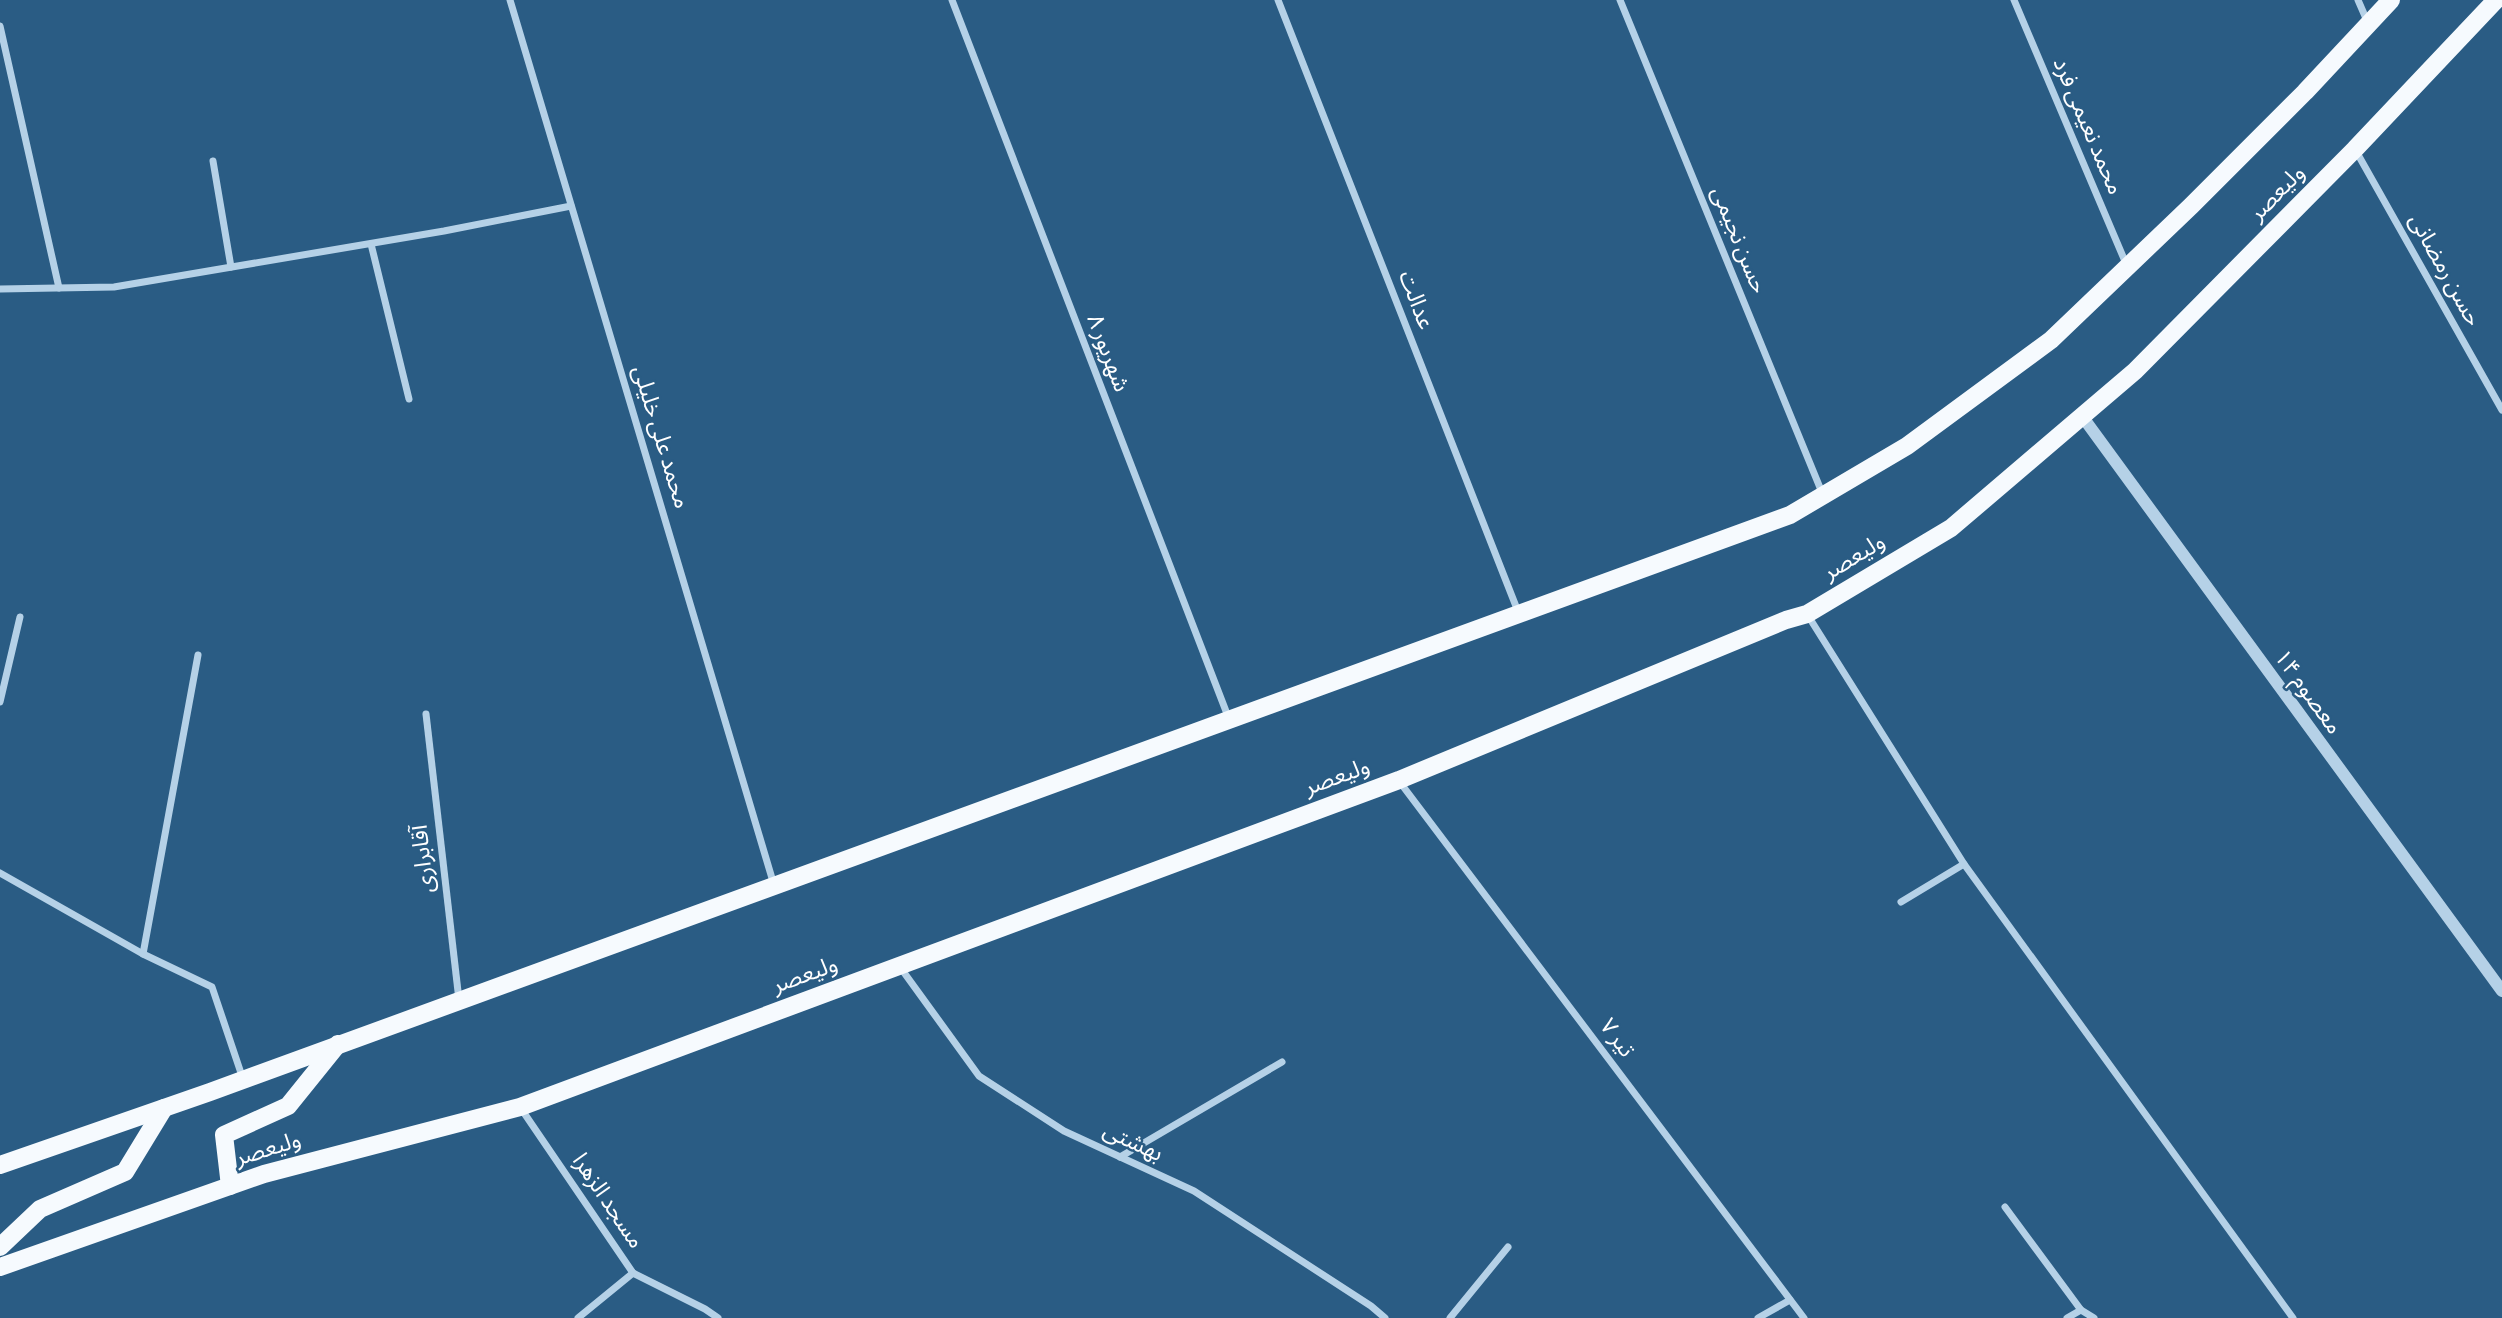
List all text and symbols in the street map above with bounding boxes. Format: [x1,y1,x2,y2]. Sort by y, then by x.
street label: محمد نعیمی فرد [2047,53,2129,199]
street label: ولیعصر [2242,159,2311,228]
street label: حسن نجیمی [1705,182,1773,298]
street label: حسن رمضانی [2403,209,2487,331]
street label: عدالت [1392,267,1440,333]
street label: ۸ شهریور [1080,310,1136,396]
street label: محمد علی خلیلی [626,362,696,512]
street label: ولیعصر [1817,528,1890,587]
street label: ۱۴ معصوم [2265,644,2348,742]
street label: ولیعصر [1299,752,1374,802]
street label: آقابراری [405,822,441,895]
street label: ولیعصر [767,950,842,1000]
street label: ۷ تیر [1593,1013,1641,1063]
street label: بهشتی [1099,1116,1167,1168]
street label: ولیعصر [231,1126,304,1173]
street label: مسجد الزهرا [566,1148,650,1254]

